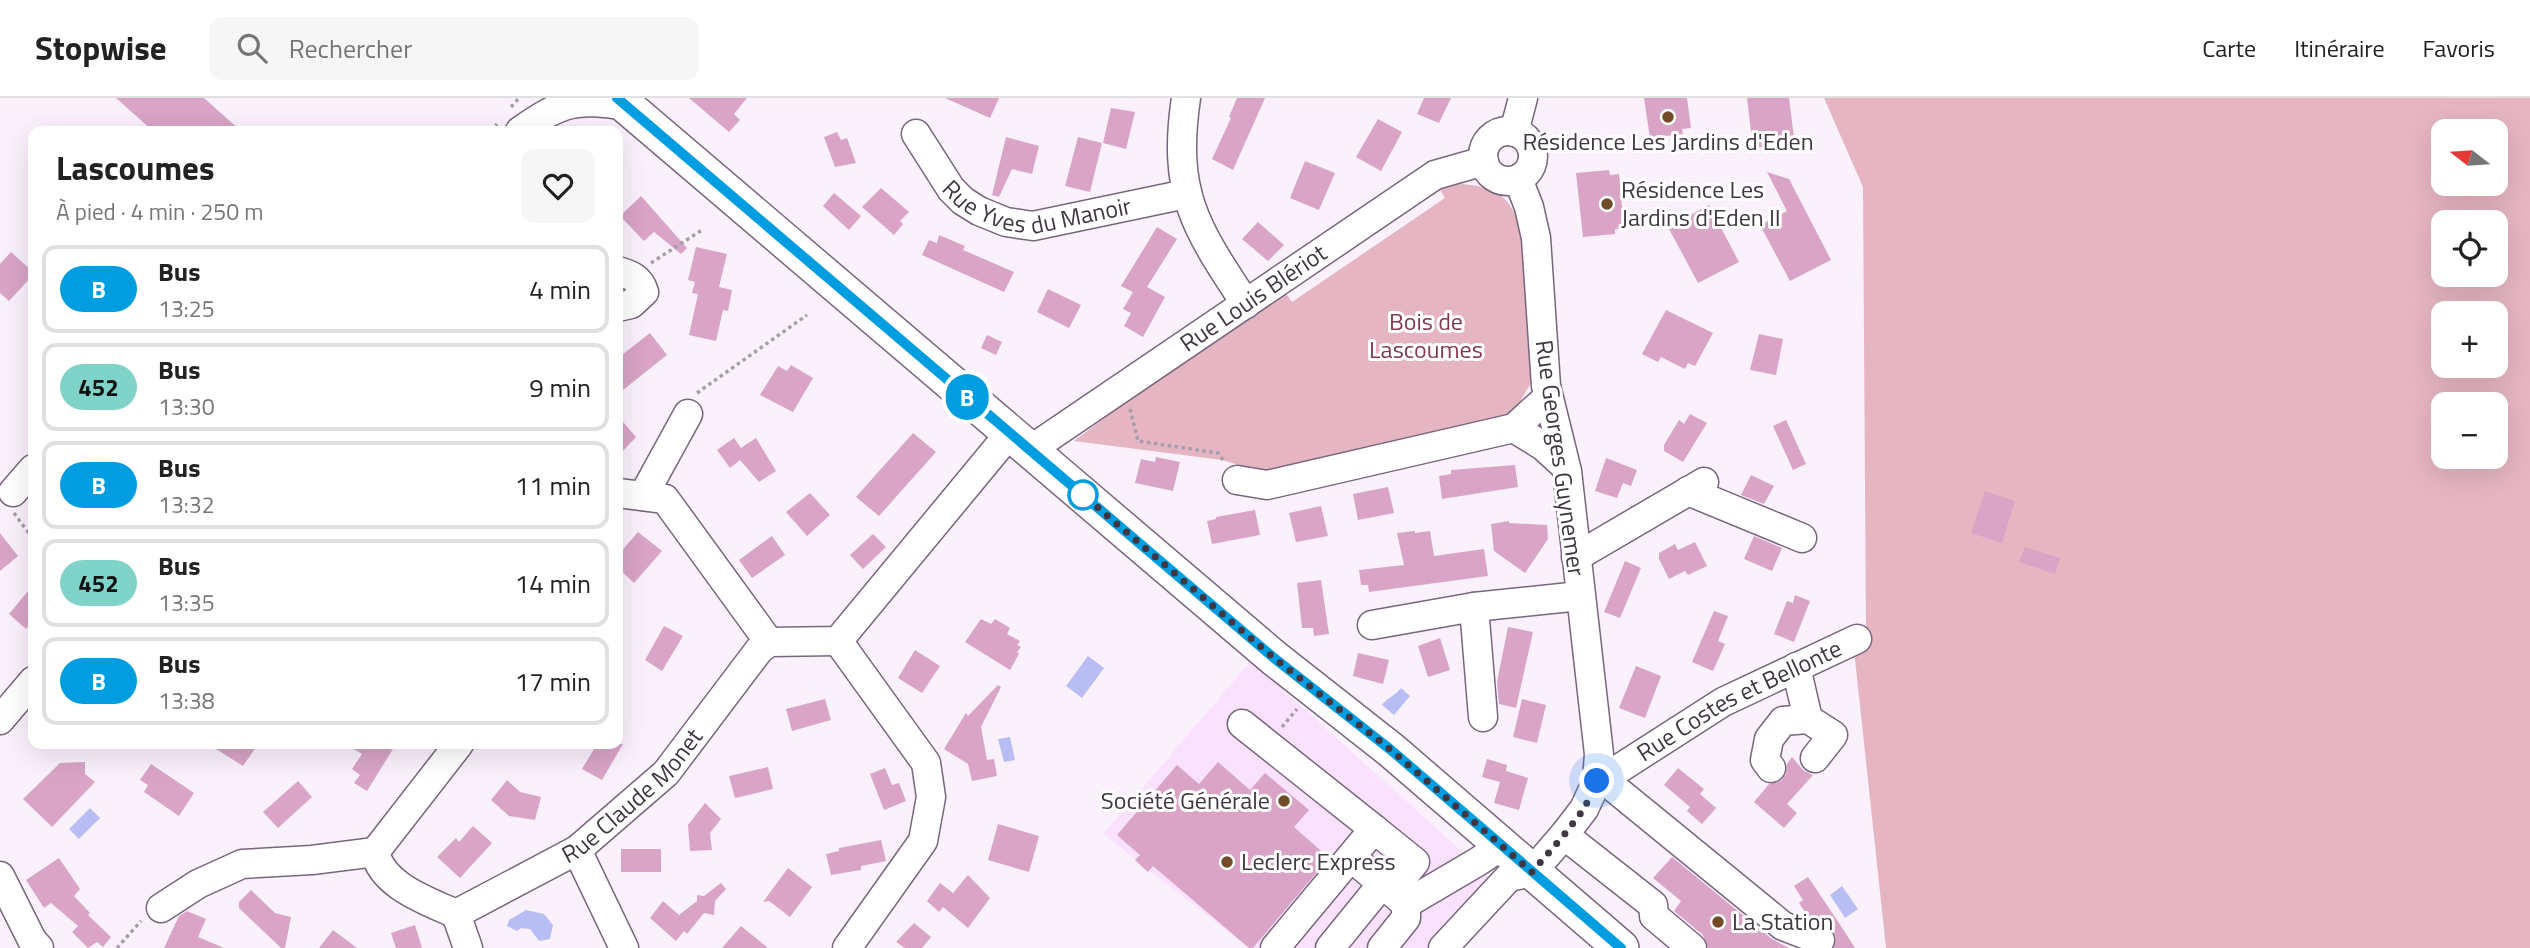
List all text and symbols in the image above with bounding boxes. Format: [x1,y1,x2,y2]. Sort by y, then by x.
search box [209,17,699,80]
text: Stopwise [35,23,167,73]
icon: search [233,29,271,67]
text: Rechercher [289,29,412,68]
text: Carte [2202,30,2256,66]
text: Itinéraire [2294,30,2385,66]
text: Favoris [2423,30,2495,66]
marker: Résidence Les Jardins d'Eden [1660,109,1676,125]
north arrow [2431,119,2508,196]
map controls [2431,119,2508,469]
place label: Résidence Les Jardins d'Eden [1522,123,1814,159]
text: Lascoumes [56,143,215,193]
button: heart [521,149,595,223]
street label: Rue Yves du Manoir [934,171,1134,243]
place label: Résidence Les Jardins d'Eden II [1621,171,1781,235]
text: À pied · 4 min · 250 m [56,194,263,229]
marker: Résidence Les Jardins d'Eden II [1599,196,1615,212]
button: locate [2431,210,2508,287]
street label: Rue Louis Blériot [1172,234,1334,360]
text: Bus [158,252,200,291]
text: 4 min [529,270,591,309]
text: B [91,271,106,307]
text: 13:25 [158,291,215,326]
button: + [2431,301,2508,378]
park label: Bois de Lascoumes [1369,303,1483,367]
street label: Rue Georges Guynemer [1527,337,1595,578]
text: Bus [158,350,200,389]
text: 9 min [529,368,591,407]
text: 452 [78,369,119,405]
line badge: B [944,374,990,420]
text: B [960,379,974,415]
text: 13:30 [158,389,215,424]
button: − [2431,392,2508,469]
text: Bus [158,448,200,487]
text: 11 min [515,466,591,505]
text: B [91,467,106,503]
unlabelled marker [1068,480,1098,510]
text: 13:32 [158,487,215,522]
text: Bus [158,546,200,585]
text: 14 min [515,564,591,603]
text: 452 [78,565,119,601]
text: 13:35 [158,585,215,620]
street label: Rue Costes et Bellonte [1629,630,1847,770]
text: Bus [158,644,200,683]
text: 17 min [515,662,591,701]
text: B [91,663,106,699]
text: 13:38 [158,683,215,718]
street label: Rue Claude Monet [555,720,711,872]
your location [1579,763,1614,798]
place label: Société Générale [1101,782,1270,818]
marker: Société Générale [1276,793,1292,809]
place label: Leclerc Express [1241,843,1396,879]
marker: Leclerc Express [1219,854,1235,870]
place label: La Station [1732,903,1833,939]
marker: La Station [1710,914,1726,930]

